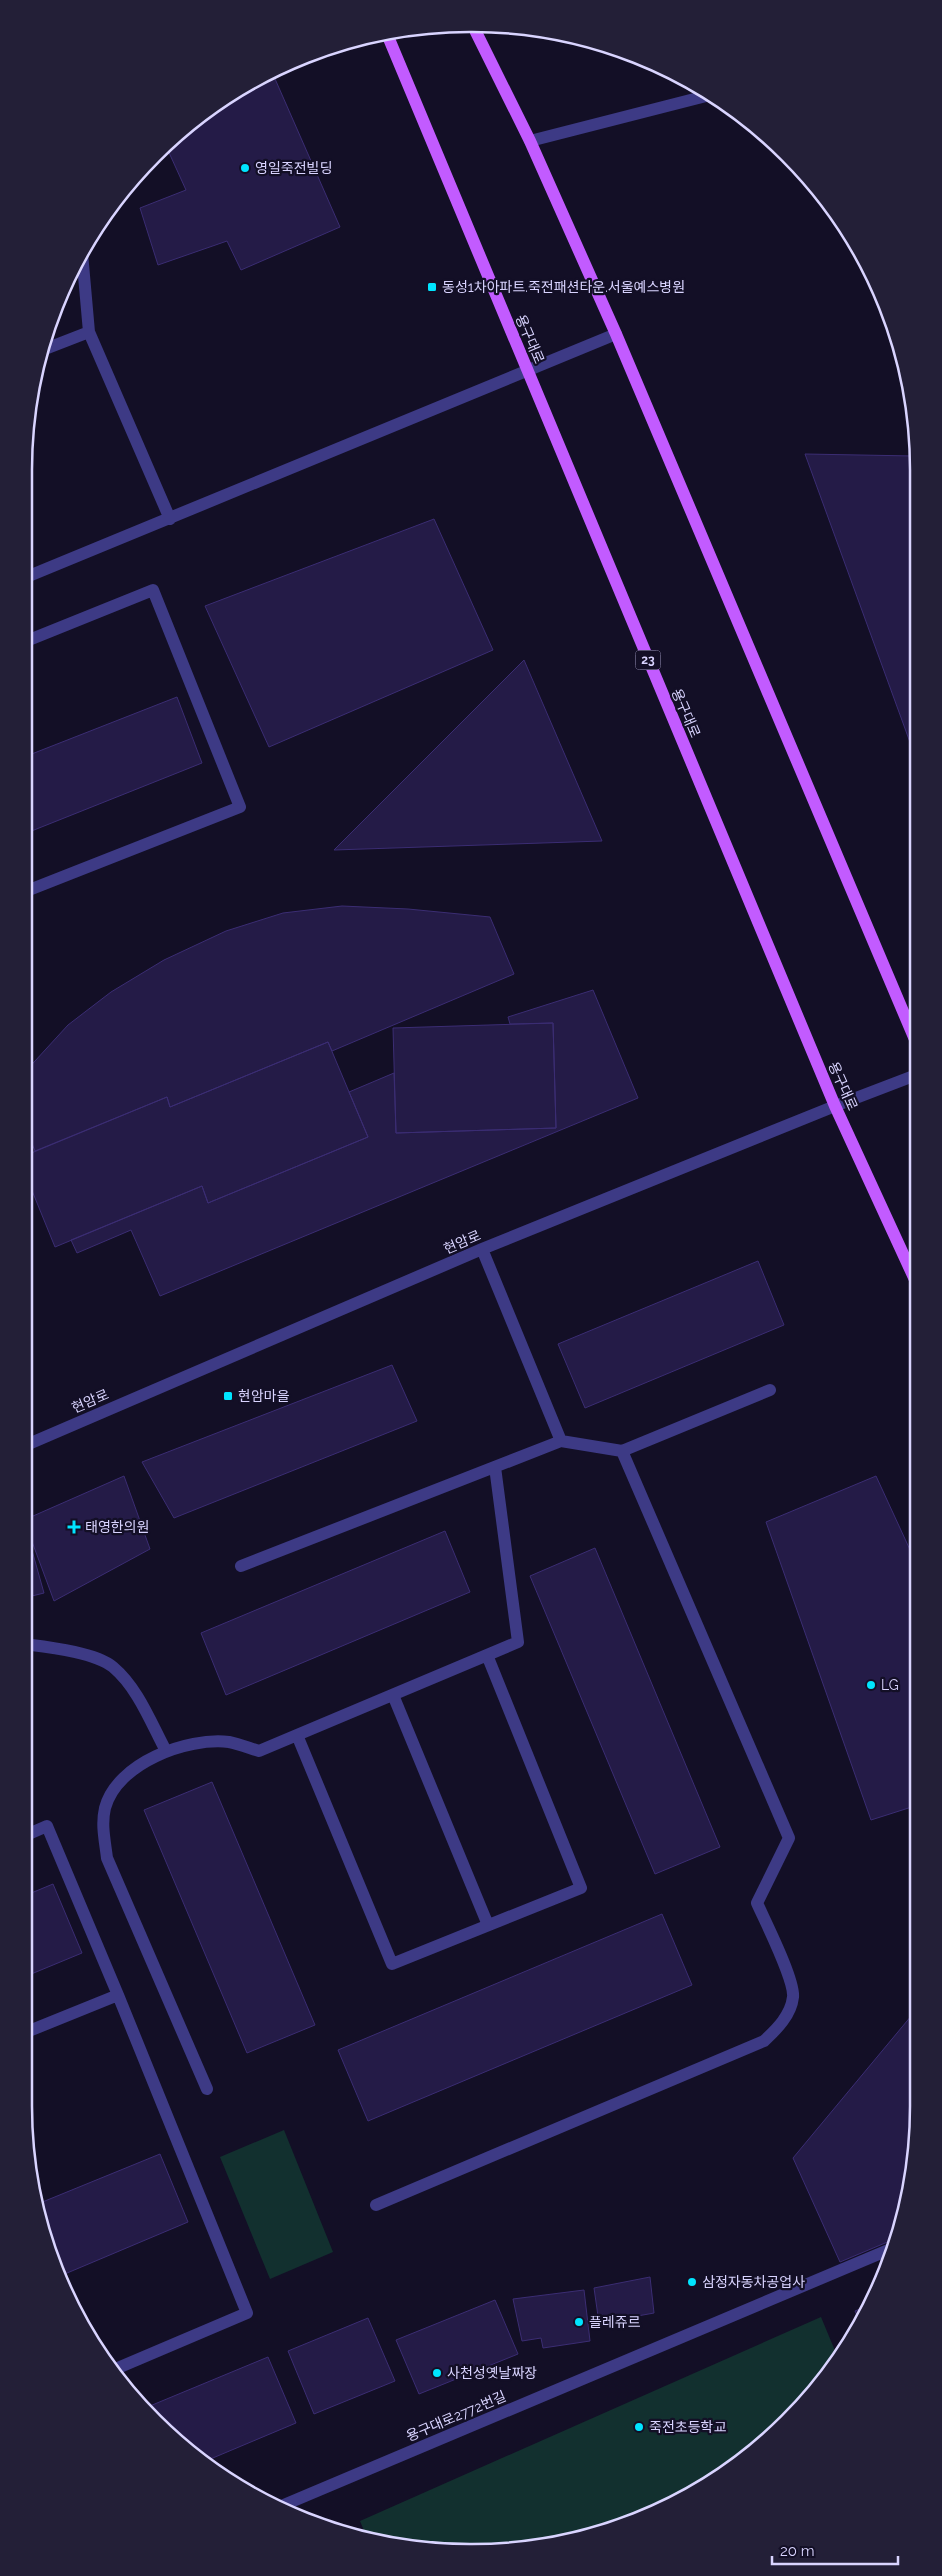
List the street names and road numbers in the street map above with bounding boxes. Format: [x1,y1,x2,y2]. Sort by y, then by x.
street label: 용구대로 [513,312,547,366]
road number: 23 [636,650,660,670]
street label: 용구대로 [669,686,703,740]
street label: 용구대로 [825,1059,861,1113]
street label: 현암로 [441,1227,483,1257]
street label: 현암로 [69,1386,111,1416]
street label: 용구대로2772번길 [404,2388,508,2444]

